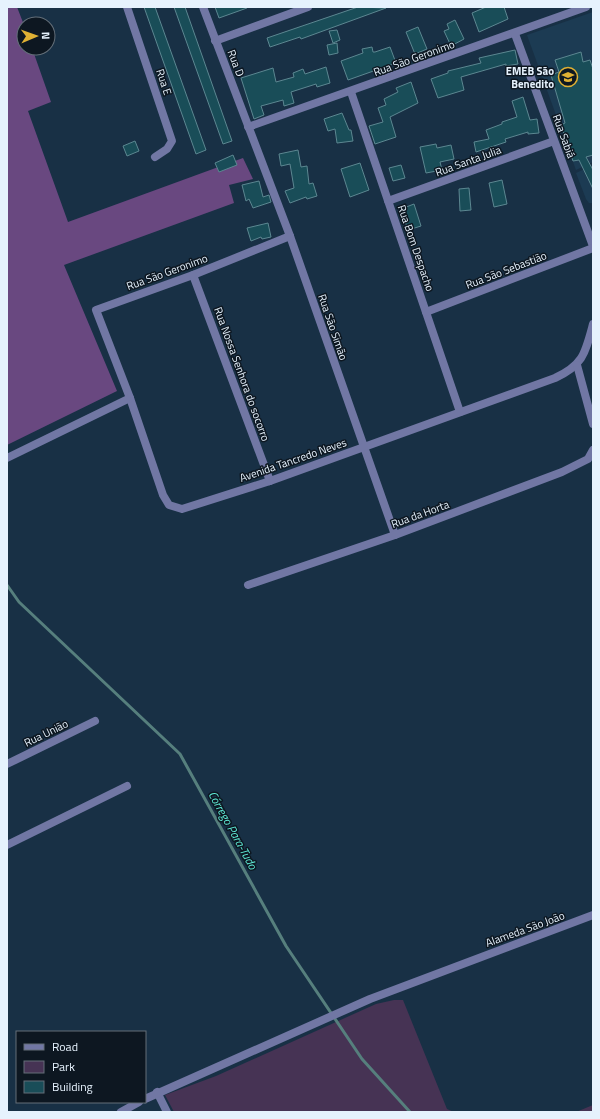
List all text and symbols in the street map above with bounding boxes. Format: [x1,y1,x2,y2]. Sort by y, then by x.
north arrow [16,16,56,56]
text: N [38,32,54,40]
street label: Rua São Geronimo [371,36,457,80]
street label: Rua D [224,47,248,79]
place label: EMEB São Benedito [506,63,554,92]
school or university icon: EMEB São Benedito [557,66,579,88]
street label: Rua E [152,67,176,97]
street label: Rua Sabiá [549,112,579,161]
street label: Rua Santa Julia [433,141,504,180]
street label: Rua Bom Despacho [394,203,438,293]
street label: Rua São Sebastião [463,247,549,293]
street label: Rua São Geronimo [124,250,210,294]
street label: Rua São Simão [314,292,352,362]
street label: Rua Nossa Senhora do socorro [210,305,274,443]
street label: Avenida Tancredo Neves [237,434,349,486]
street label: Rua da Horta [389,496,452,532]
street label: Rua União [21,715,71,751]
water label: Córrego Para-Tudo [204,787,263,874]
street label: Alameda São João [483,907,567,951]
legend [16,1031,146,1103]
text: Road [52,1037,78,1056]
text: Park [52,1057,75,1076]
text: Building [52,1077,93,1096]

